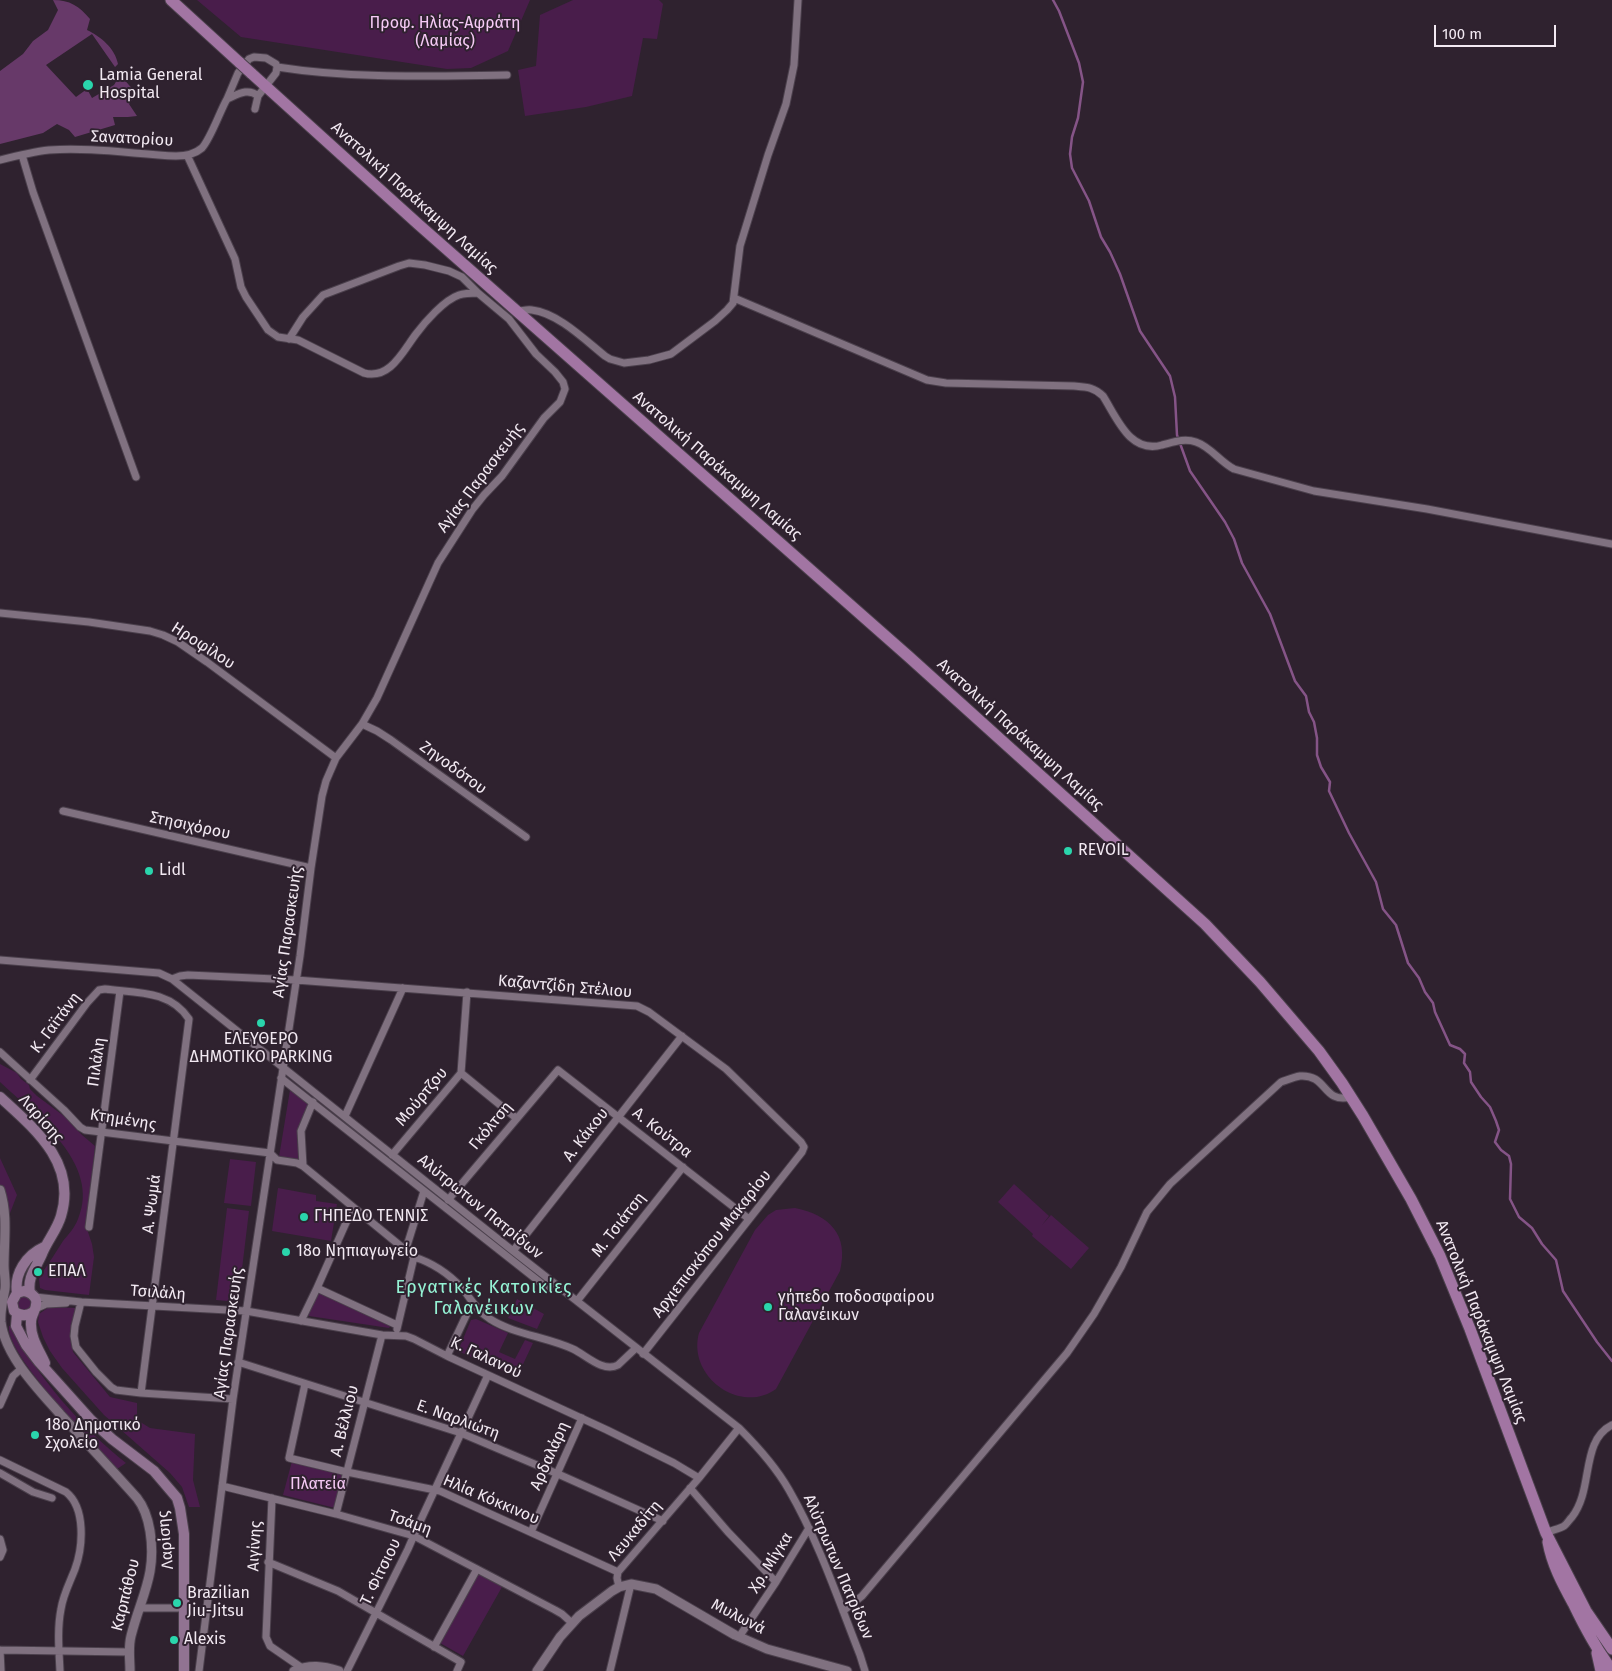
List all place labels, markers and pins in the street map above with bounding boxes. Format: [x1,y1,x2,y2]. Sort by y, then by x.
place label: Lamia General Hospital [99,66,202,104]
marker: Lamia General Hospital [81,78,95,92]
place label: REVOIL [1078,841,1129,861]
marker: REVOIL [1062,845,1074,857]
place label: Lidl [159,861,186,881]
marker: Lidl [143,865,155,877]
marker: ΕΛΕΥΘΕΡΟ ΔΗΜΟΤΙΚΟ PARKING [255,1017,267,1029]
place label: ΕΛΕΥΘΕΡΟ ΔΗΜΟΤΙΚΟ PARKING [190,1030,332,1068]
place label: ΓΗΠΕΔΟ ΤΕΝΝΙΣ [314,1207,428,1227]
marker: ΓΗΠΕΔΟ ΤΕΝΝΙΣ [298,1211,310,1223]
place label: 18ο Νηπιαγωγείο [296,1242,418,1262]
marker: 18ο Νηπιαγωγείο [280,1246,292,1258]
place label: ΕΠΑΛ [48,1262,86,1282]
marker: ΕΠΑΛ [32,1266,44,1278]
place label: γήπεδο ποδοσφαίρου Γαλανέικων [778,1288,935,1326]
marker: γήπεδο ποδοσφαίρου Γαλανέικων [762,1301,774,1313]
place label: 18ο Δημοτικό Σχολείο [45,1416,141,1454]
marker: 18ο Δημοτικό Σχολείο [29,1429,41,1441]
place label: Brazilian Jiu-Jitsu [187,1584,250,1622]
marker: Brazilian Jiu-Jitsu [171,1597,183,1609]
place label: Alexis [184,1630,226,1650]
marker: Alexis [168,1634,180,1646]

